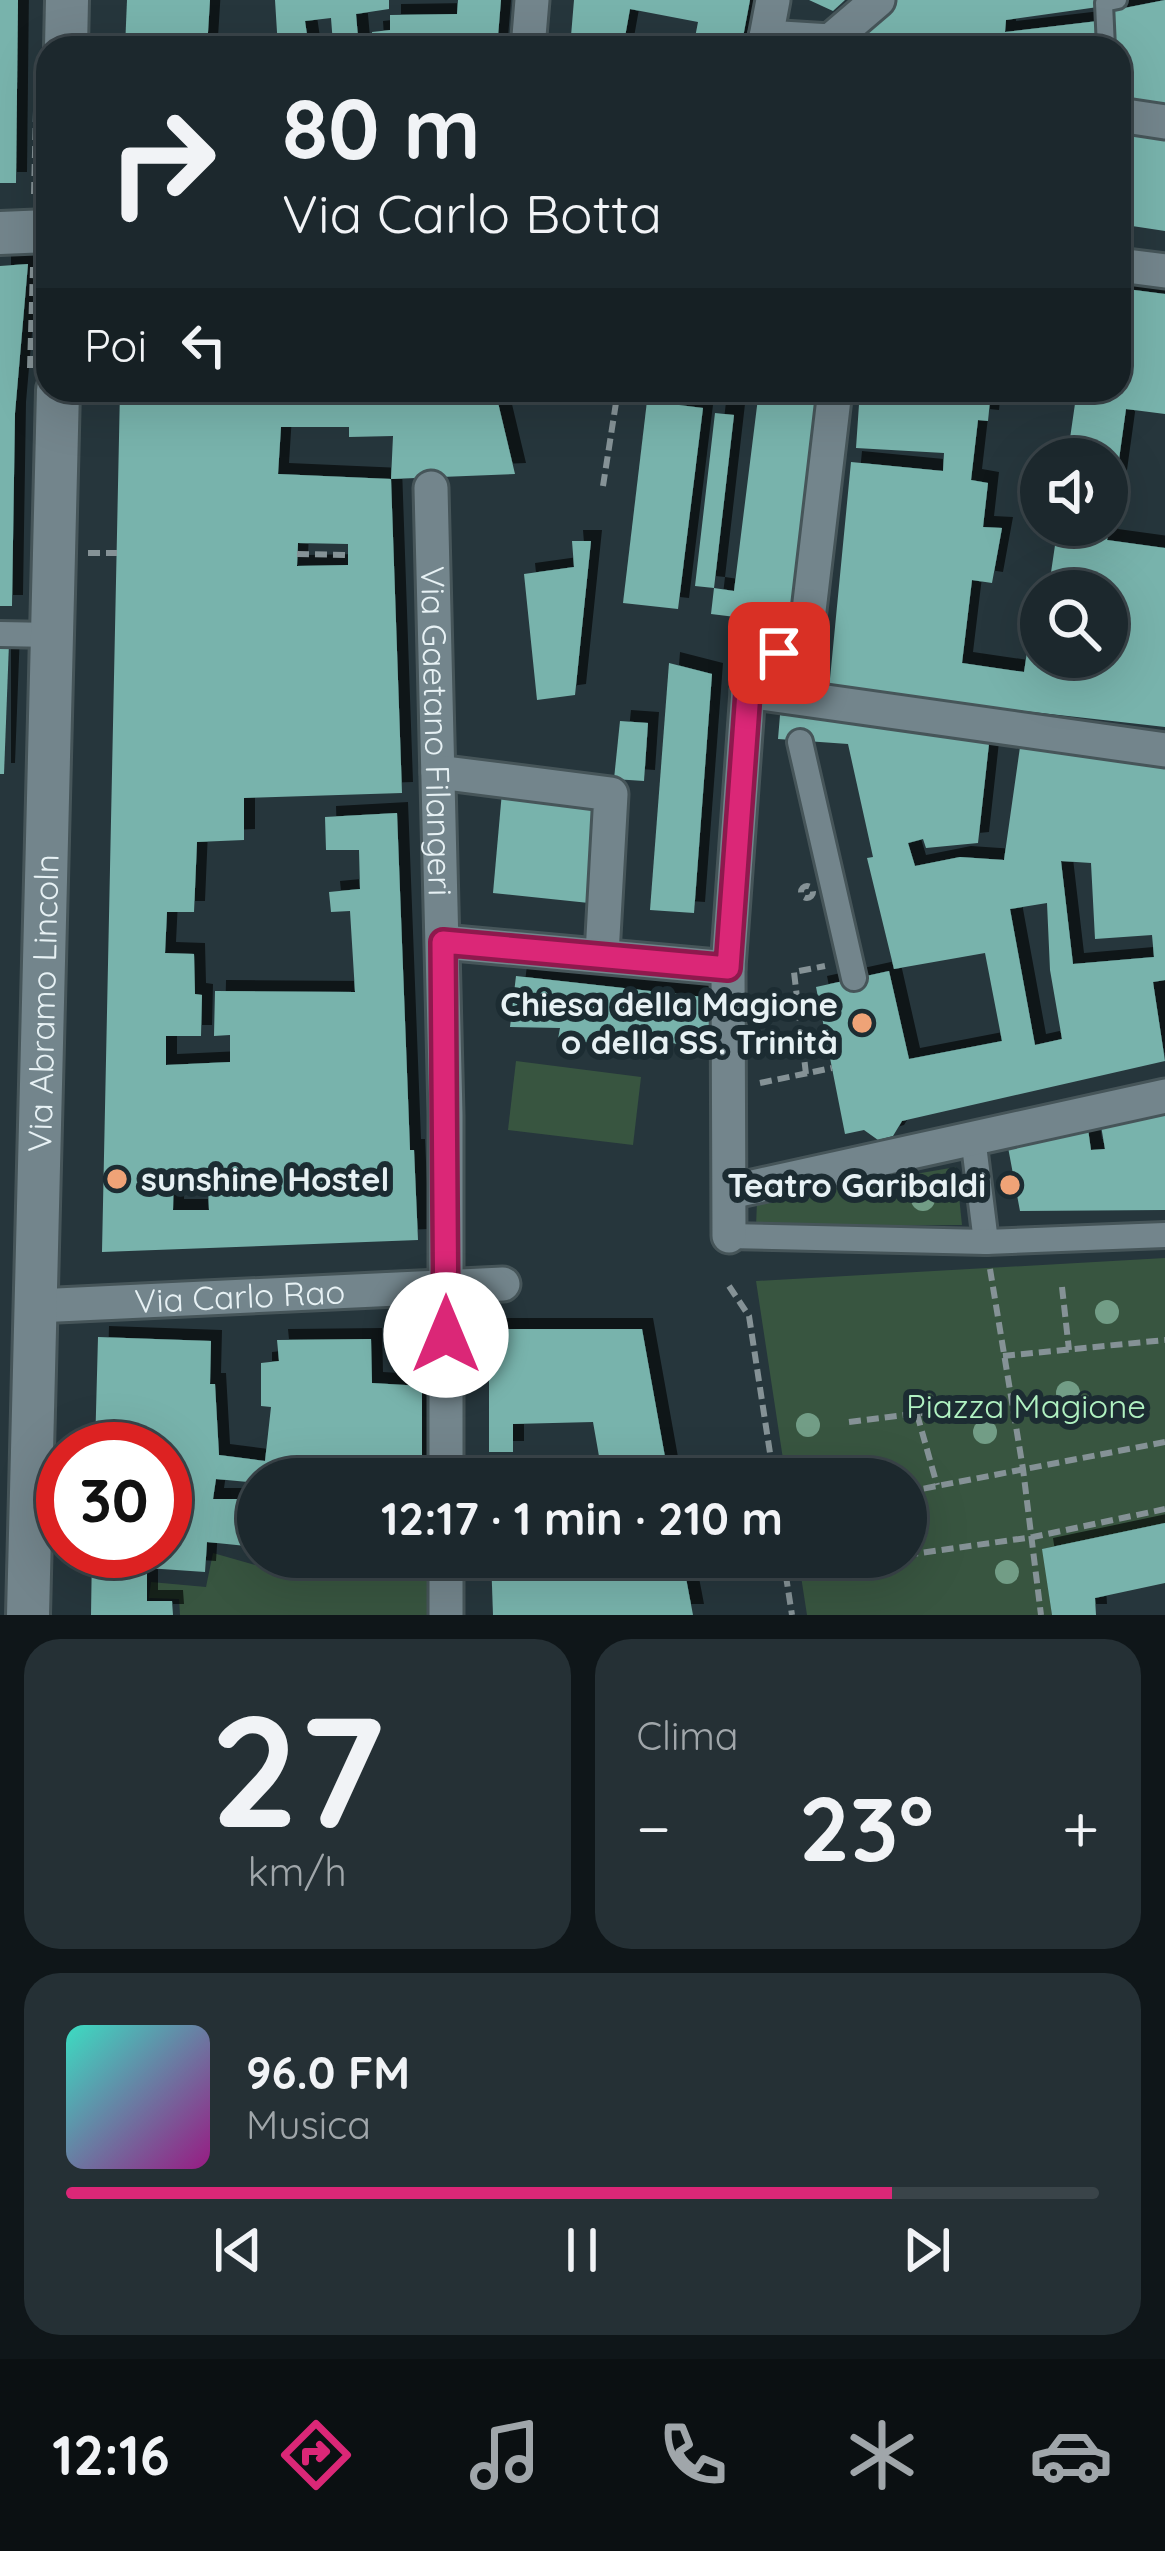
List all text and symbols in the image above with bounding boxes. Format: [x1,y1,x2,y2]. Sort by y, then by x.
text: 80 m [282,75,481,180]
icon: right [84,84,240,240]
text: Via Carlo Botta [282,179,662,247]
icon: left [171,312,237,378]
text: Poi [84,317,147,373]
map controls [1020,438,1128,678]
button: sound [1020,438,1128,546]
street label: Via Gaetano Filangeri [413,565,462,896]
button: search [1020,570,1128,678]
pin [728,602,830,704]
icon: arrive [746,620,812,686]
street label: Via Abramo Lincoln [18,854,67,1153]
place label: Chiesa della Magione o della SS. Trinità [500,983,838,1062]
marker: Chiesa della Magione o della SS. Trinità [849,1010,875,1036]
place label: sunshine Hostel [141,1158,389,1199]
place label: Teatro Garibaldi [727,1164,986,1205]
marker: sunshine Hostel [104,1166,130,1192]
marker: Teatro Garibaldi [997,1172,1023,1198]
street label: Via Carlo Rao [134,1270,346,1321]
position arrow [383,1272,509,1398]
park label: Piazza Magione [906,1385,1146,1426]
speed limit sign: 30 [36,1422,192,1578]
text: 12:17 · 1 min · 210 m [381,1490,783,1546]
text: 27 [210,1671,384,1866]
text: Clima [637,1711,739,1760]
text: 23° [799,1771,934,1884]
text: − [637,1786,671,1869]
text: + [1062,1786,1099,1869]
text: km/h [248,1847,347,1896]
text: 96.0 FM [246,2044,410,2100]
text: Musica [246,2100,371,2149]
icon: previous [205,2217,271,2283]
icon: pause [549,2217,615,2283]
icon: next [894,2217,960,2283]
icon: directions [274,2413,358,2497]
icon: music [463,2413,547,2497]
icon: phone [651,2413,735,2497]
icon: climate [840,2413,924,2497]
icon: car [1029,2413,1113,2497]
text: 12:16 [52,2421,170,2489]

